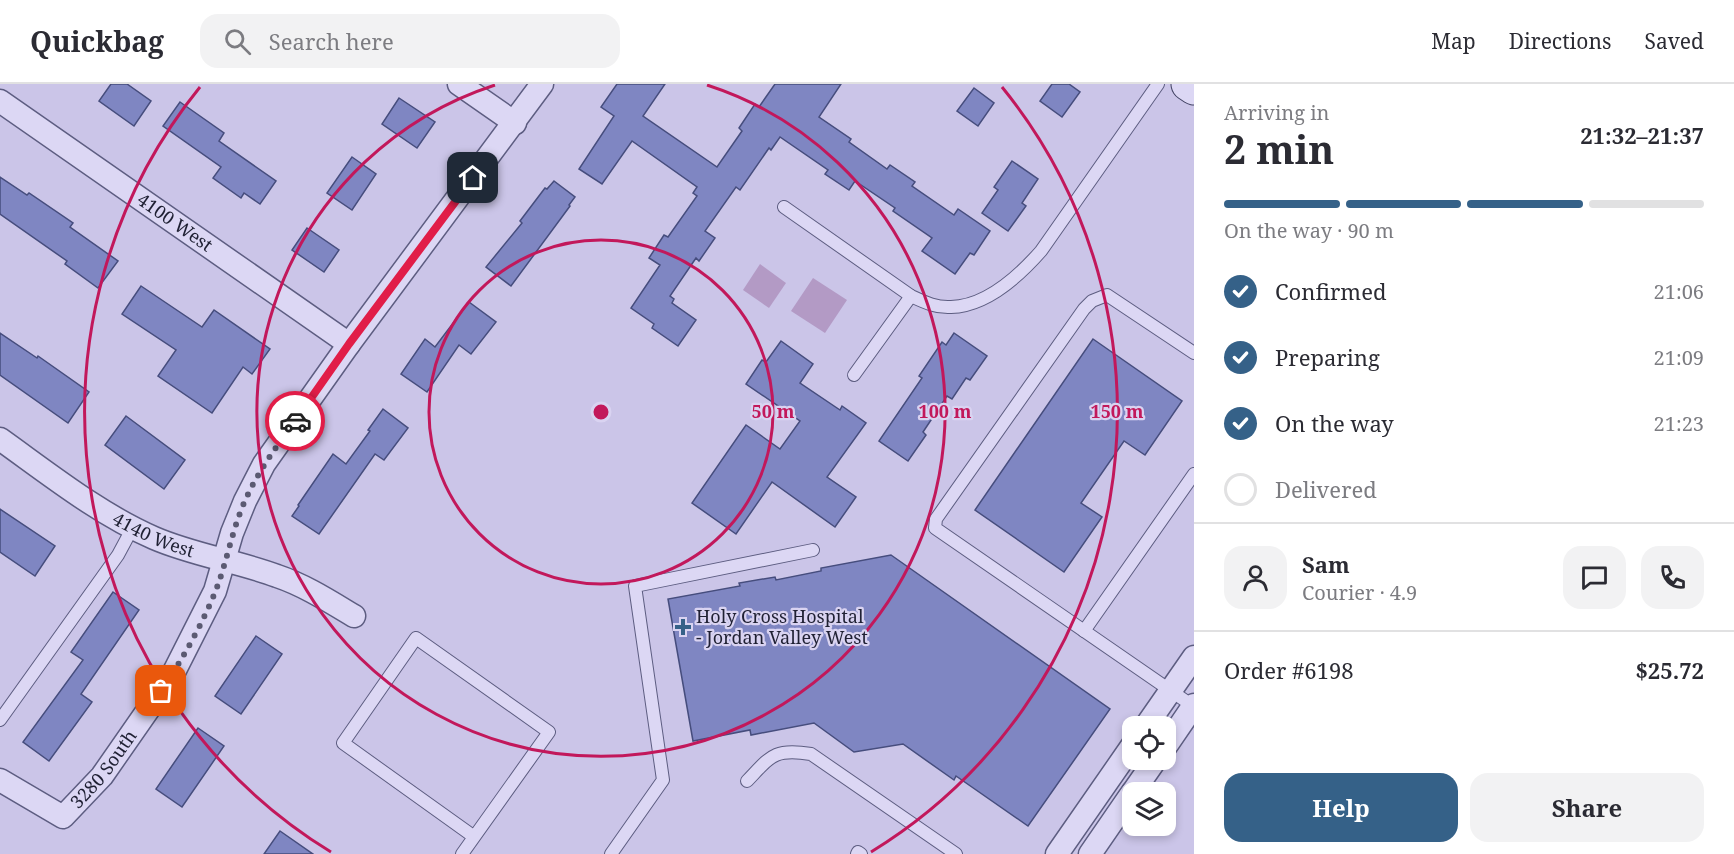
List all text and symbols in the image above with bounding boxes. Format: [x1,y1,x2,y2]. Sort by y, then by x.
search box [200,14,620,68]
text: Quickbag [30,22,164,60]
icon: search [221,25,254,58]
text: Search here [269,26,394,56]
text: Map [1431,27,1476,55]
text: Directions [1509,27,1611,55]
text: Saved [1644,27,1704,55]
text: Arriving in [1224,99,1329,126]
text: 21:32–21:37 [1580,120,1704,150]
text: 2 min [1224,122,1334,175]
pin [447,152,498,203]
icon: home [456,161,489,194]
street label: 4100 West [133,187,218,257]
text: On the way · 90 m [1224,217,1394,244]
icon: check [1224,275,1257,308]
text: Confirmed [1275,276,1386,306]
text: 21:06 [1654,278,1704,305]
icon: check [1224,341,1257,374]
text: Preparing [1275,342,1380,372]
text: 21:09 [1654,344,1704,371]
courier [265,391,325,451]
text: 50 m [752,399,795,423]
text: 100 m [919,399,972,423]
text: 150 m [1091,399,1144,423]
centre of rings [591,402,611,422]
icon: car [279,405,312,438]
icon: check [1224,407,1257,440]
text: On the way [1275,408,1394,438]
text: 21:23 [1654,410,1704,437]
text: Delivered [1275,474,1377,504]
street label: 4140 West [109,506,197,562]
button: person [1224,546,1287,609]
button: chat [1563,546,1626,609]
button: phone [1641,546,1704,609]
text: Sam [1302,549,1350,579]
text: Courier · 4.9 [1302,579,1417,606]
place label: Holy Cross Hospital - Jordan Valley West [696,604,868,649]
marker: Holy Cross Hospital - Jordan Valley West [674,618,692,636]
text: Order #6198 [1224,655,1354,685]
text: $25.72 [1635,655,1704,685]
pin [135,665,186,716]
icon: bag [144,674,177,707]
map controls [1122,716,1176,836]
button: locate [1122,716,1176,770]
street label: 3280 South [64,725,142,813]
button: Help [1224,773,1458,842]
button: Share [1470,773,1704,842]
button: layers [1122,782,1176,836]

